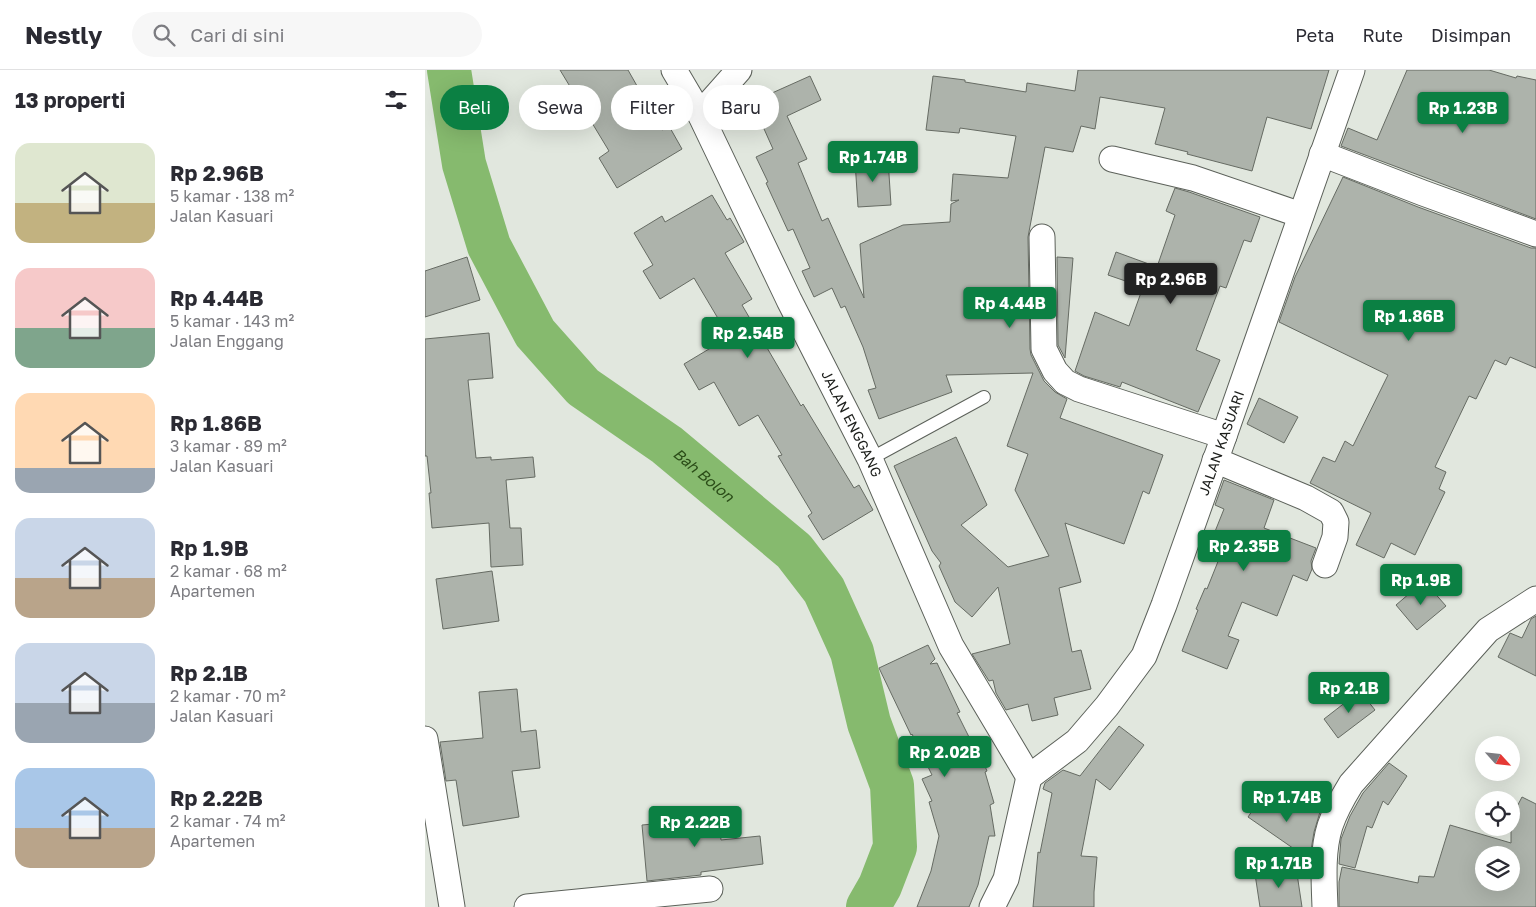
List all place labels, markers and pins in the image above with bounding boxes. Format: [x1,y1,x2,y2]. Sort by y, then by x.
pin: Rp 1.23B [1411,92,1515,134]
pin: Rp 1.74B [821,140,925,183]
pin: Rp 2.96B [1119,262,1223,305]
pin: Rp 4.44B [958,286,1062,329]
pin: Rp 1.86B [1357,300,1461,342]
pin: Rp 2.54B [696,316,800,359]
pin: Rp 2.35B [1192,530,1296,572]
pin: Rp 1.9B [1375,564,1467,606]
pin: Rp 2.1B [1303,672,1395,714]
pin: Rp 2.02B [893,736,997,778]
pin: Rp 1.74B [1235,780,1339,823]
pin: Rp 2.22B [643,806,747,848]
pin: Rp 1.71B [1227,846,1331,889]

